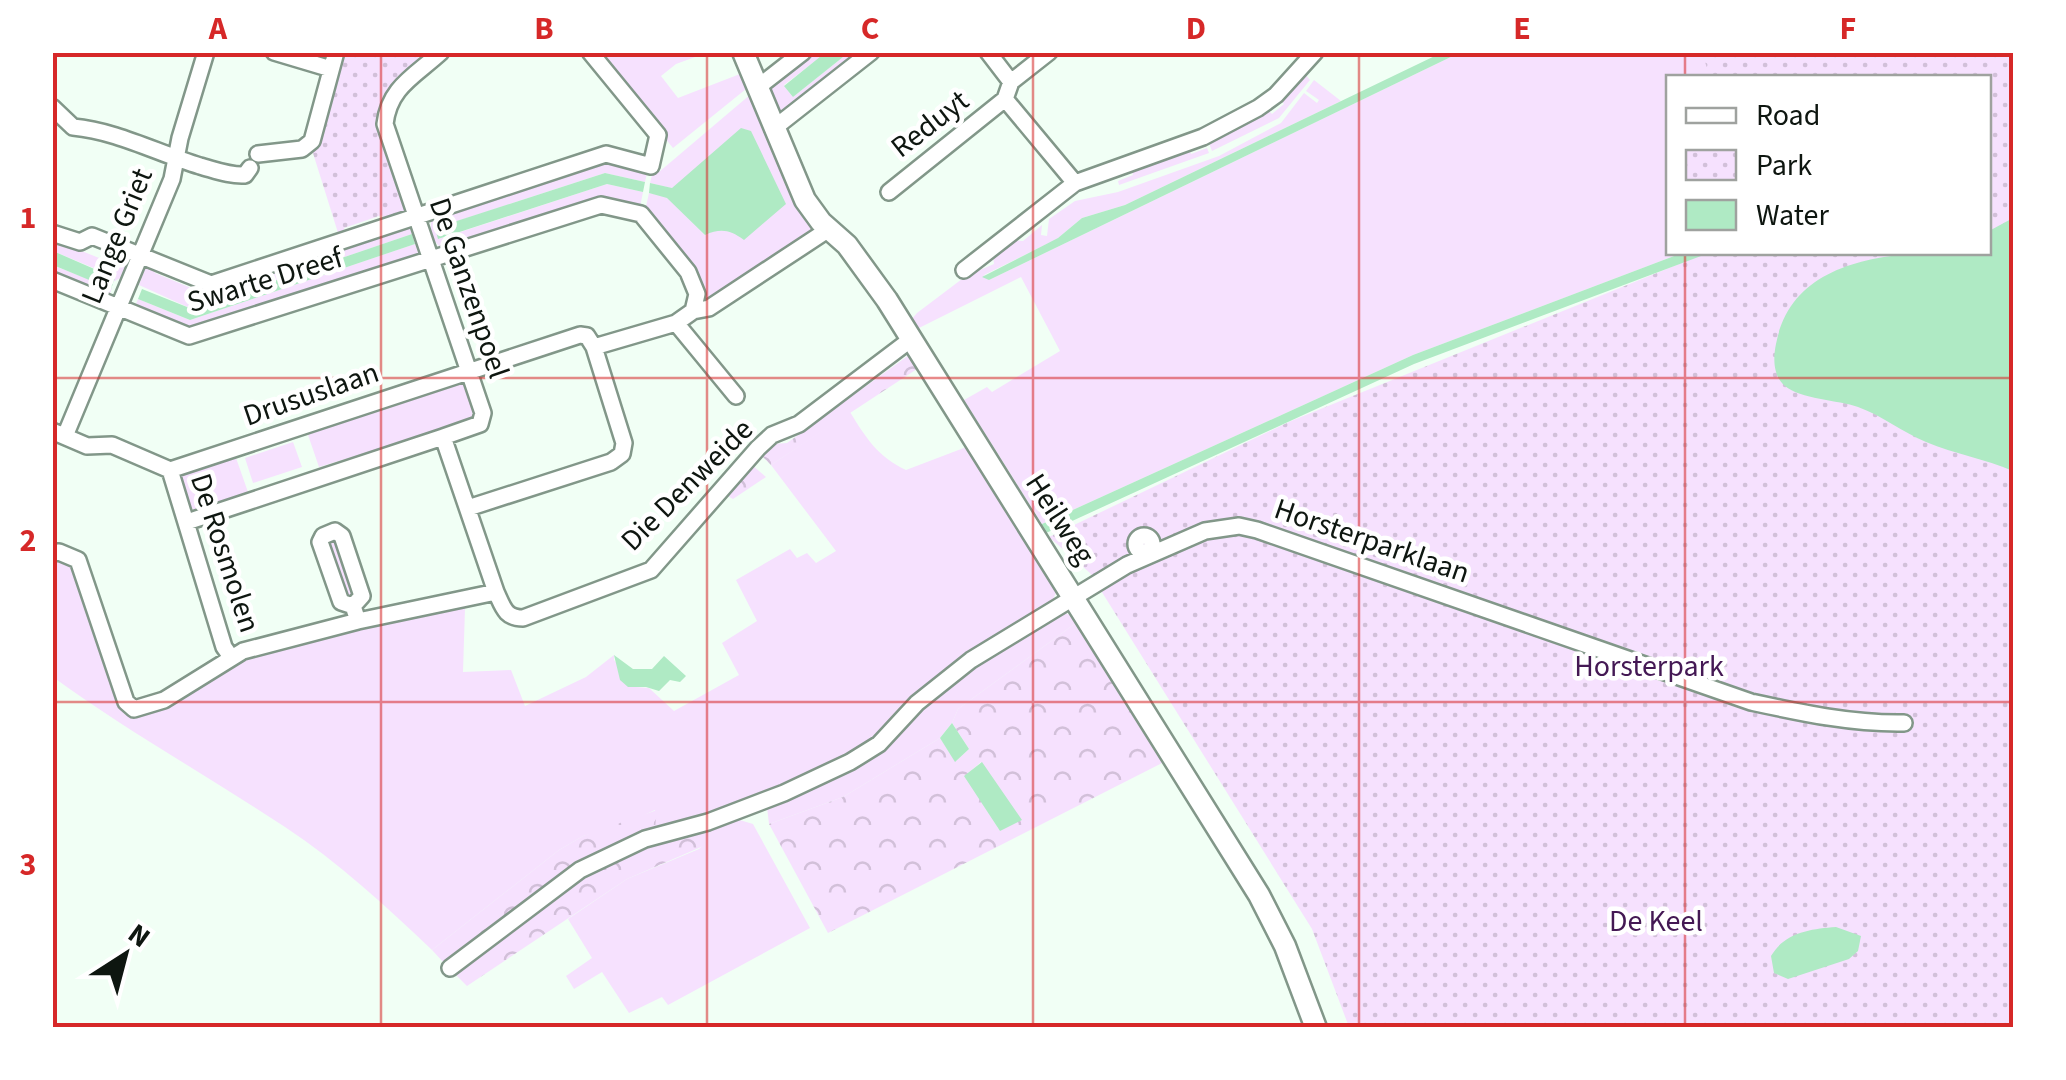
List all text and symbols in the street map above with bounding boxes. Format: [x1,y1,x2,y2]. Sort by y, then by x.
text: A [208,6,228,52]
text: B [534,6,554,52]
text: C [861,6,879,52]
text: D [1186,6,1206,52]
text: E [1513,6,1531,52]
text: F [1840,6,1856,52]
legend [1666,75,1991,255]
street label: Reduyt [882,80,978,168]
text: Road [1756,94,1820,137]
text: Park [1756,144,1812,187]
street label: Lange Griet [70,162,164,310]
street label: De Ganzenpoel [418,192,520,384]
text: Water [1756,194,1829,237]
text: 1 [20,195,36,241]
street label: Swarte Dreef [182,236,349,324]
street label: Drususlaan [237,351,385,437]
street label: Die Denweide [611,409,763,561]
street label: Heilweg [1015,465,1105,573]
street label: De Rosmolen [179,468,271,638]
street label: Horsterparklaan [1269,487,1475,595]
text: 2 [20,518,36,564]
park label: Horsterpark [1574,645,1724,688]
text: 3 [20,842,36,888]
park label: De Keel [1609,900,1703,943]
north arrow [75,905,175,1005]
text: N [120,914,158,957]

